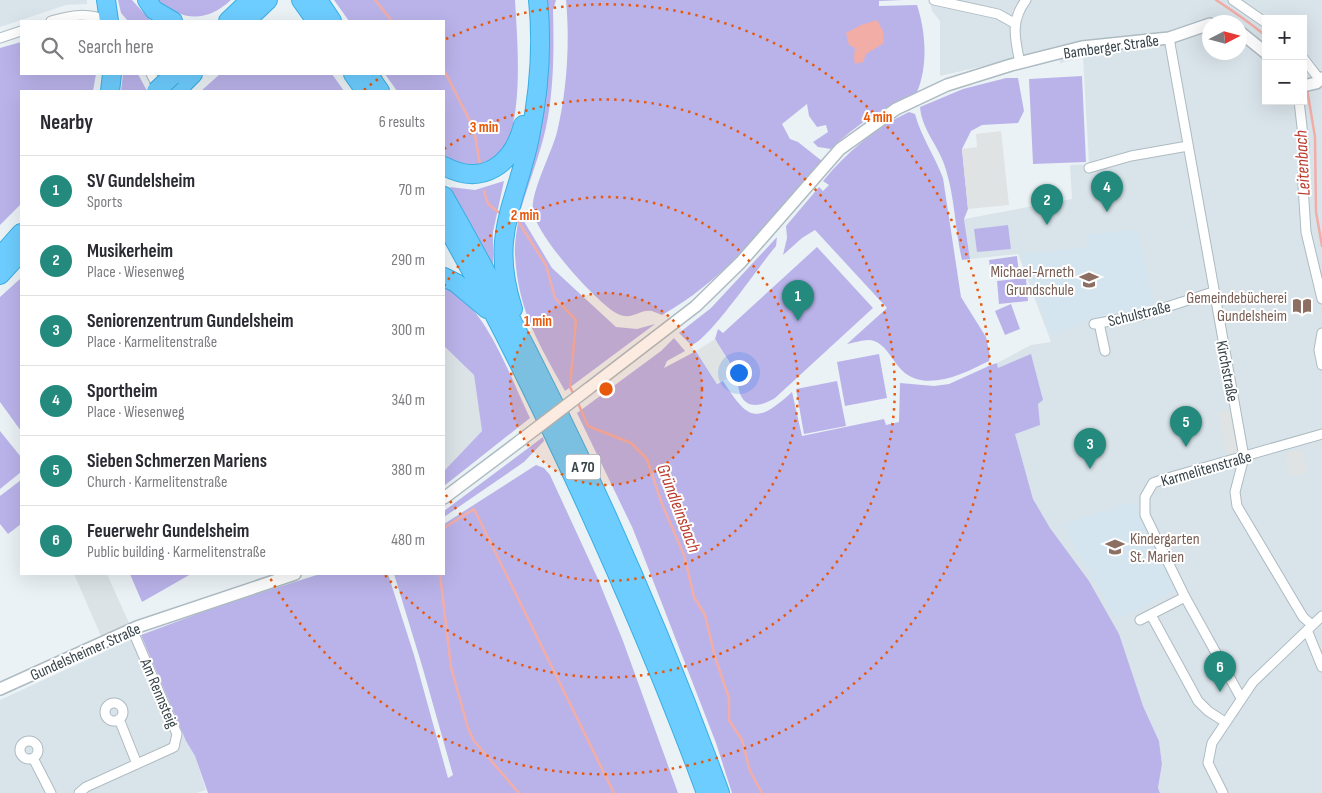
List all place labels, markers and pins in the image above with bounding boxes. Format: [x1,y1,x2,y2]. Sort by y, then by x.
pin: 4 [1091,171,1123,212]
pin: 2 [1031,184,1063,225]
place label: Michael-Arneth Grundschule [990,263,1074,300]
school or university icon: Michael-Arneth Grundschule [1078,269,1100,291]
pin: 1 [782,280,814,321]
place label: Gemeindebücherei Gundelsheim [1186,289,1287,326]
library icon: Gemeindebücherei Gundelsheim [1291,295,1313,317]
centre of rings [597,380,615,398]
pin: 5 [1170,406,1202,447]
pin: 3 [1074,428,1106,469]
place label: Kindergarten St. Marien [1130,530,1200,567]
school or university icon: Kindergarten St. Marien [1104,536,1126,558]
pin: 6 [1204,651,1236,692]

